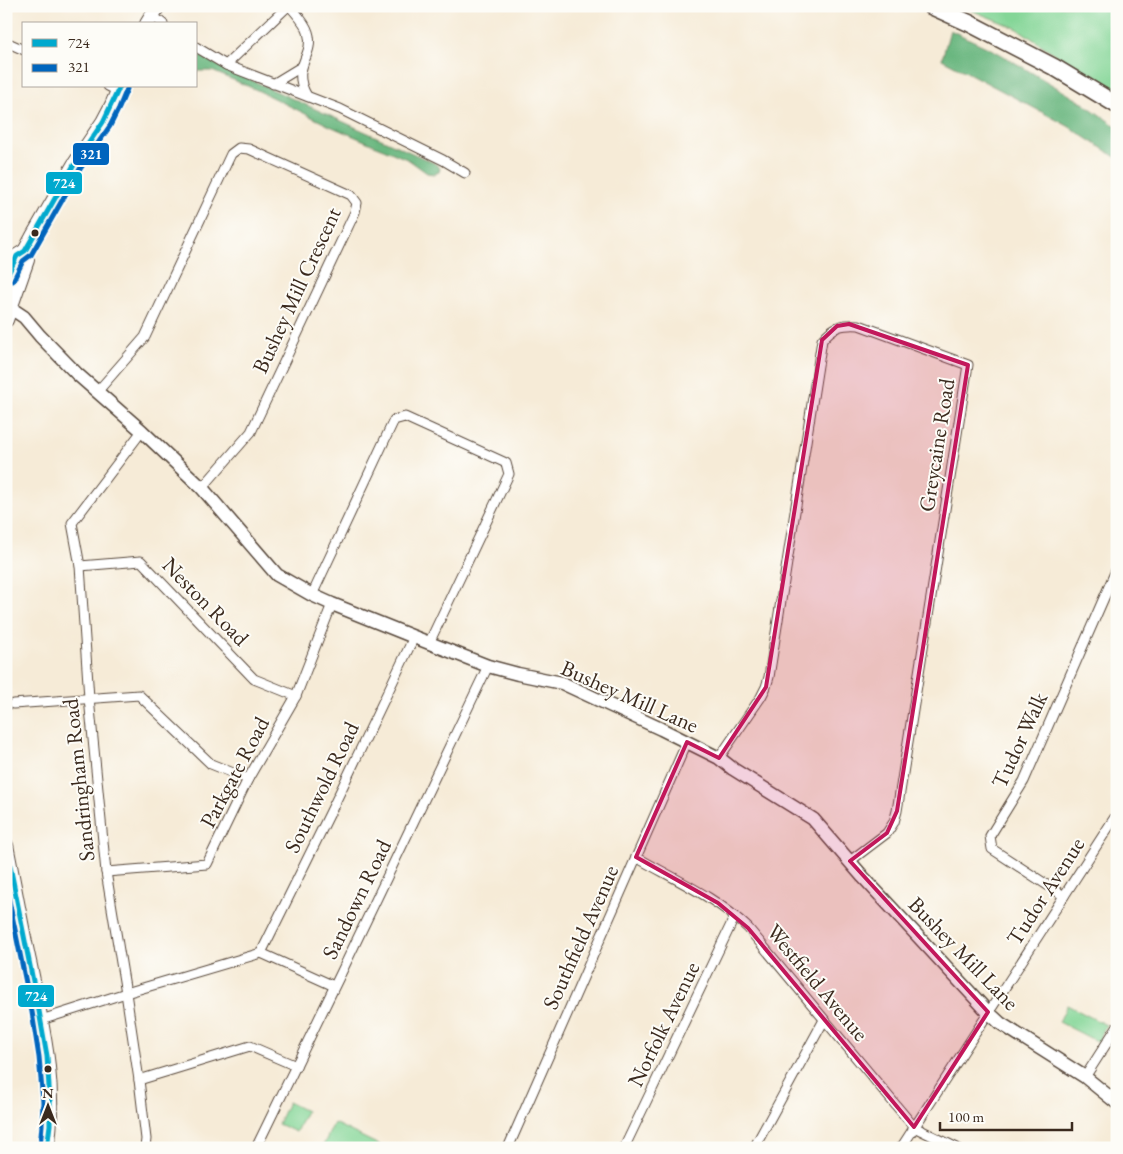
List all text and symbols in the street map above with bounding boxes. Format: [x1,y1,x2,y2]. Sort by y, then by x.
legend [22,22,198,88]
text: 724 [68,33,90,52]
text: 321 [68,57,90,76]
line badge: 321 [72,142,110,166]
text: 321 [80,145,102,163]
line badge: 724 [45,171,83,195]
text: 724 [53,174,76,192]
street label: Bushey Mill Crescent [245,202,348,378]
unlabelled marker [30,228,40,238]
street label: Greycaine Road [912,376,961,514]
street label: Neston Road [156,551,256,653]
street label: Bushey Mill Lane [556,653,703,740]
street label: Tudor Walk [985,687,1055,793]
street label: Sandringham Road [55,696,101,863]
street label: Parkgate Road [193,711,276,833]
street label: Southwold Road [277,716,366,858]
street label: Tudor Avenue [1000,831,1091,951]
street label: Sandown Road [315,834,398,964]
street label: Southfield Avenue [536,860,625,1014]
street label: Bushey Mill Lane [902,890,1026,1017]
street label: Westfield Avenue [760,918,875,1047]
street label: Norfolk Avenue [621,956,706,1092]
line badge: 724 [17,984,55,1008]
text: 724 [25,987,48,1005]
unlabelled marker [43,1064,53,1074]
north arrow [22,1082,72,1132]
text: N [42,1084,54,1102]
scale bar [940,1099,1073,1131]
text: 100 m [948,1107,985,1126]

